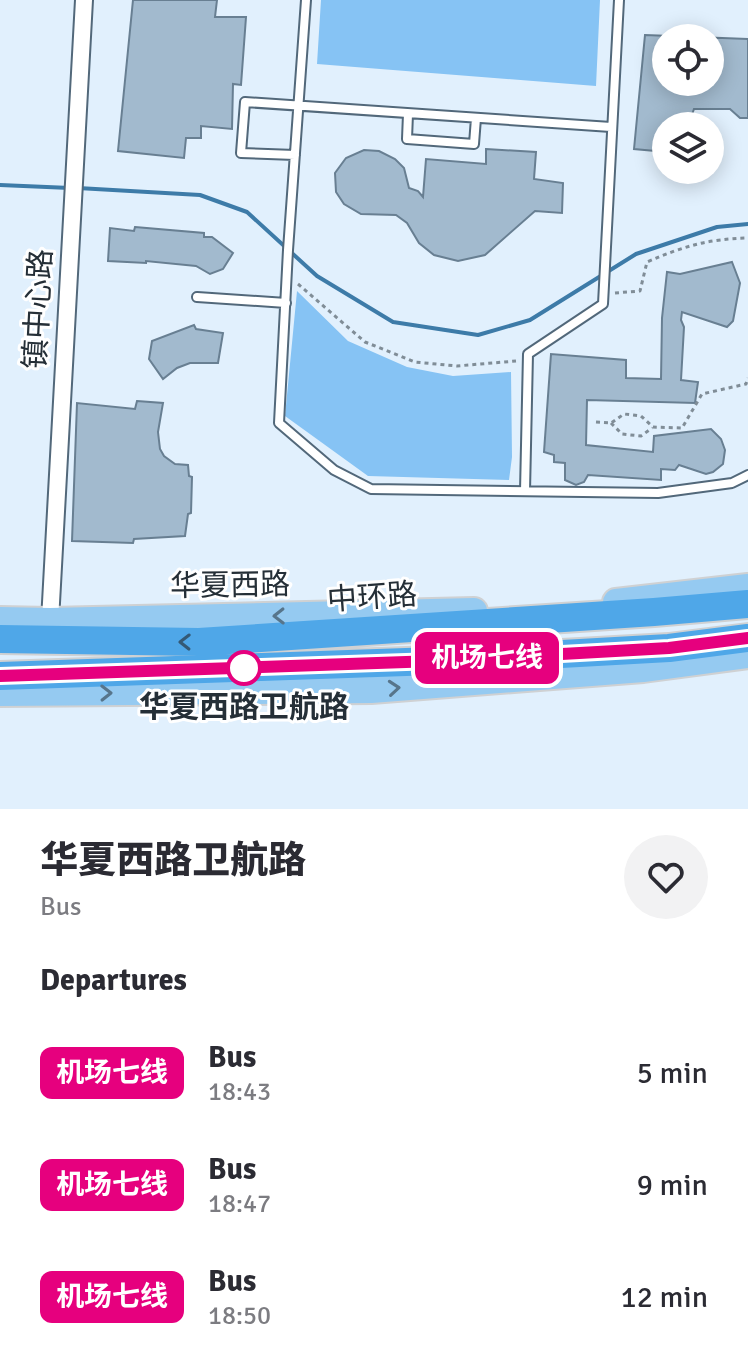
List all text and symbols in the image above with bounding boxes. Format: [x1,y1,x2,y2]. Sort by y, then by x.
map controls [652,24,724,184]
button: locate [652,24,724,96]
button: layers [652,112,724,184]
street label: 镇中心路 [17,248,60,370]
street label: 华夏西路 [170,566,290,605]
street label: 中环路 [326,576,418,619]
one-way arrow [272,608,285,625]
line badge: 机场七线 [431,632,543,684]
one-way arrow [178,633,191,650]
text: 机场七线 [431,641,543,675]
marker: 华夏西路卫航路 [227,651,261,685]
one-way arrow [388,680,401,697]
one-way arrow [100,684,113,702]
place label: 华夏西路卫航路 [139,689,349,726]
button: heart [624,835,708,919]
text: 华夏西路卫航路 [40,837,306,884]
text: Bus [40,891,81,923]
text: Departures [40,962,187,999]
text: Bus [208,1039,256,1076]
text: 5 min [637,1055,708,1092]
text: 机场七线 [56,1056,168,1090]
text: 18:43 [208,1076,271,1108]
text: Bus [208,1151,256,1188]
text: 9 min [637,1167,708,1204]
text: 机场七线 [56,1168,168,1202]
text: 18:47 [208,1188,271,1220]
text: Bus [208,1263,256,1300]
text: 12 min [621,1279,708,1316]
text: 机场七线 [56,1280,168,1314]
text: 18:50 [208,1300,271,1332]

